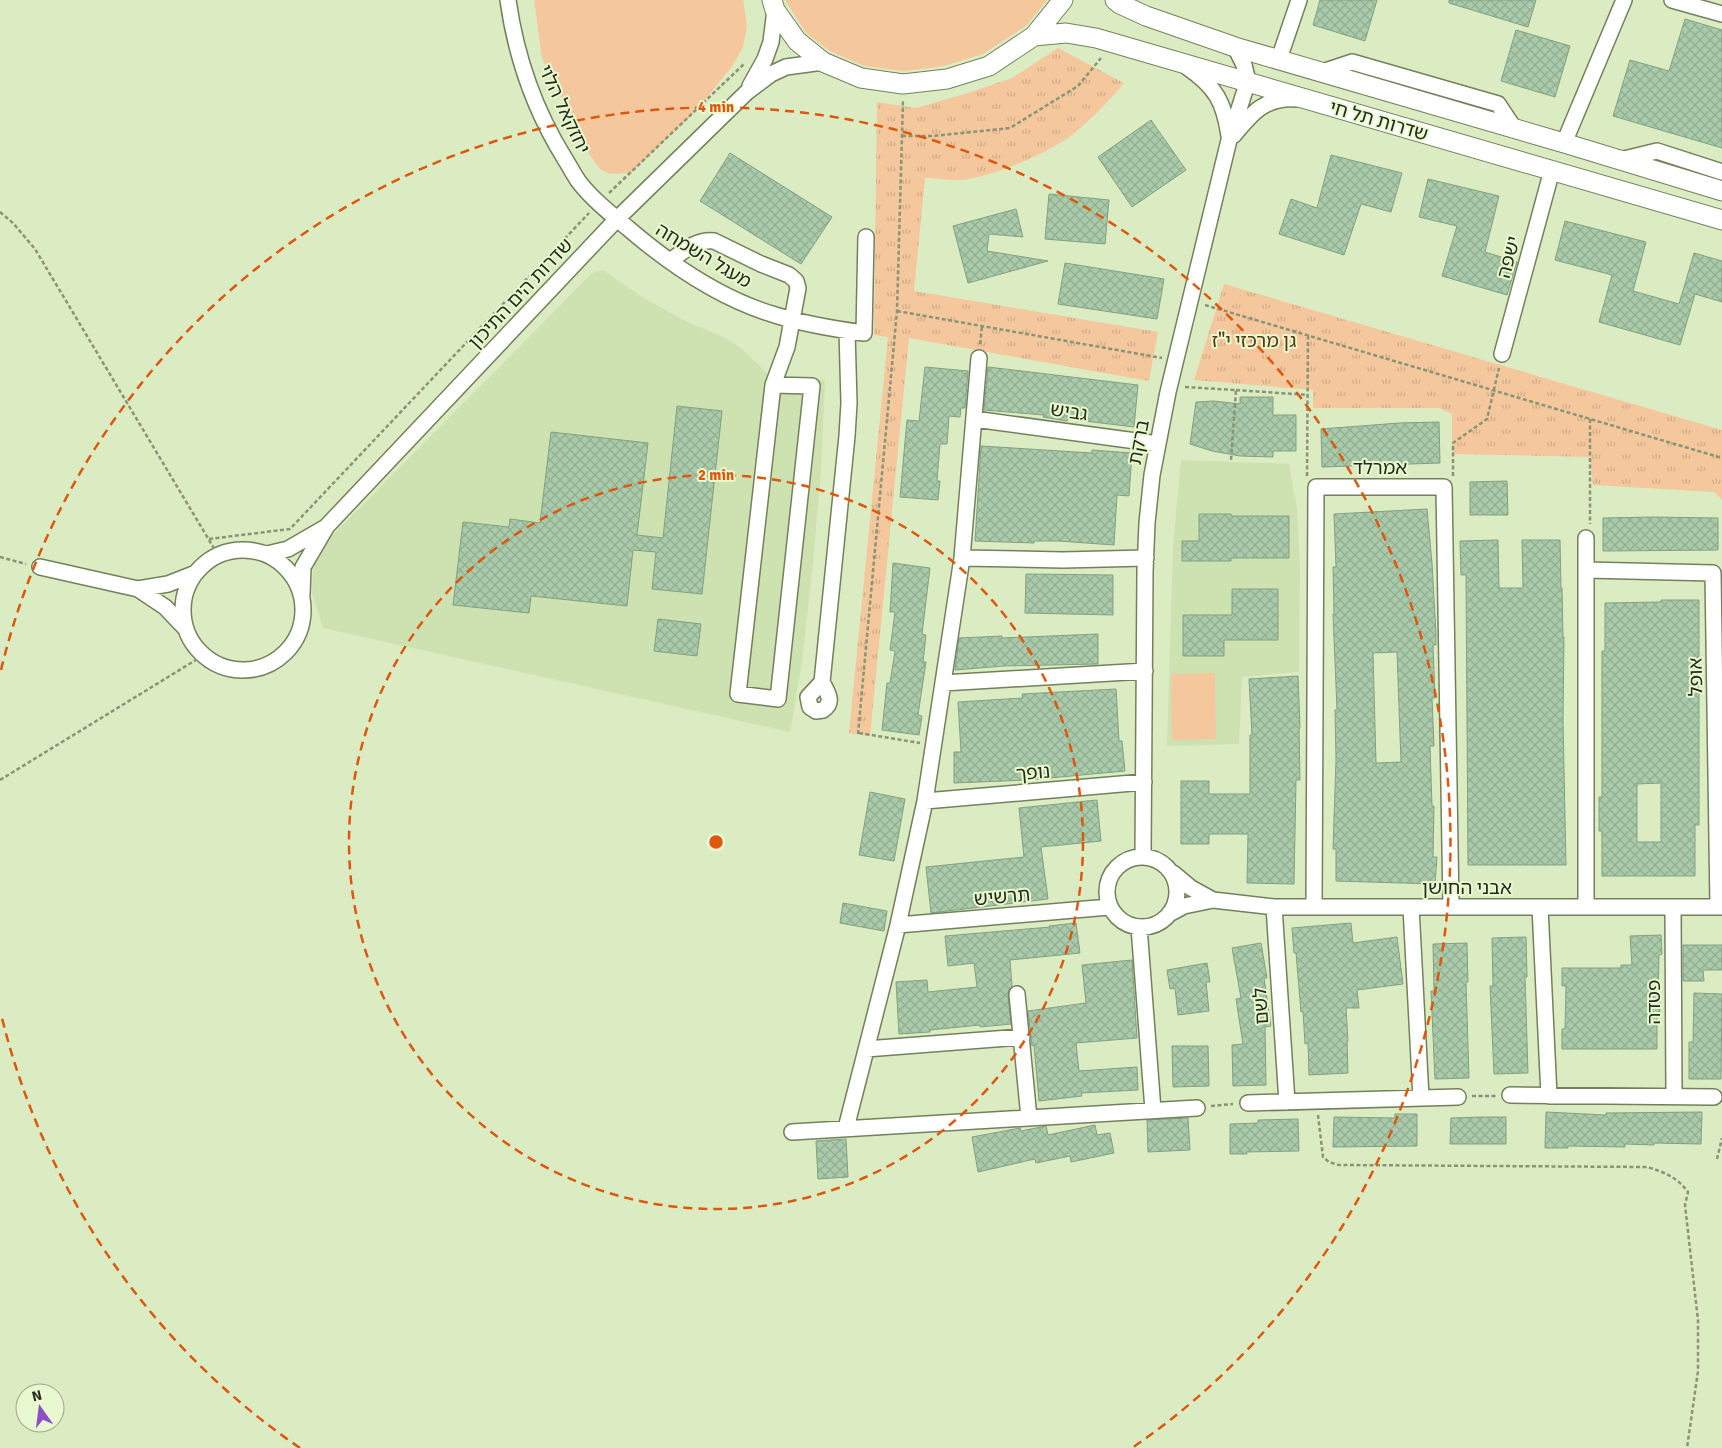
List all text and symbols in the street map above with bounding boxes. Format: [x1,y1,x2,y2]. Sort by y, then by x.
street label: יחזקאל הלוי [533,61,595,158]
street label: שדרות תל חי [1327,95,1431,146]
text: 4 min [698,98,734,116]
street label: מעגל השמחה [651,218,756,294]
street label: שדרות הים התיכון [463,233,578,354]
street label: ישפה [1492,234,1526,281]
park label: גן מרכזי י"ז [1212,329,1296,353]
street label: גביש [1049,397,1089,426]
street label: ברקת [1123,418,1155,467]
street label: אמרלד [1353,456,1407,480]
text: 2 min [698,466,734,484]
street label: אופל [1684,658,1708,696]
street label: נופך [1015,760,1051,786]
centre of rings [707,833,725,851]
street label: אבני החושן [1422,876,1512,900]
street label: תרשיש [973,883,1031,911]
street label: פטדה [1642,979,1666,1025]
street label: לשם [1248,987,1274,1025]
north arrow [15,1383,65,1433]
text: N [30,1386,44,1405]

